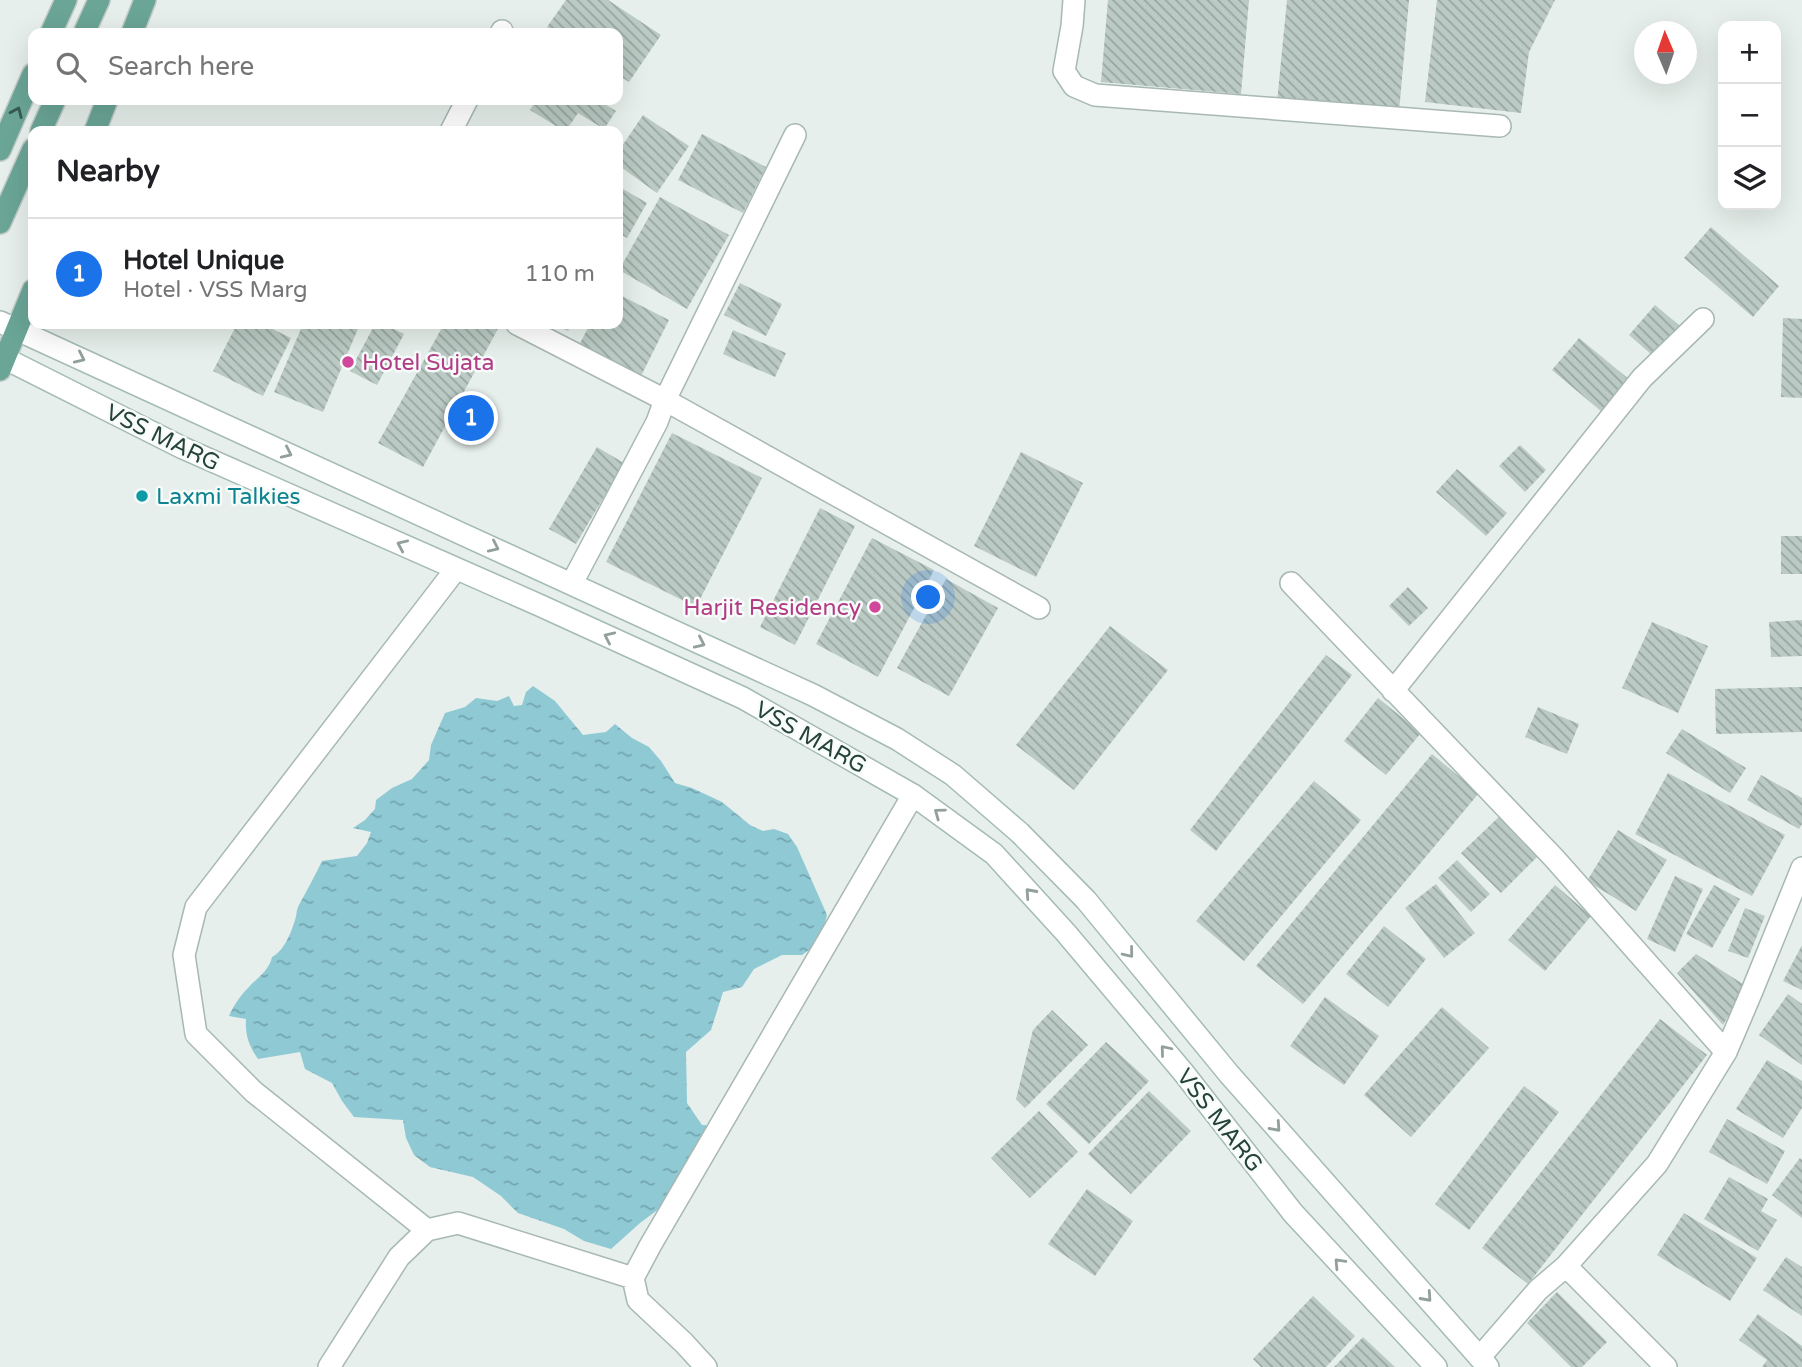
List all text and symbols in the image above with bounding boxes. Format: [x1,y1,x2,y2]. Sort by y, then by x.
north arrow [1634,21,1697,84]
map controls [1718,21,1781,210]
button: + [1718,21,1781,84]
search box [28,28,623,105]
icon: search [52,48,90,86]
text: Search here [108,51,254,82]
button: − [1718,84,1781,147]
one-way arrow [9,107,23,119]
button: layers [1718,147,1781,210]
text: Nearby [56,153,160,190]
text: Hotel Unique [123,245,284,276]
text: 1 [72,260,86,288]
text: 110 m [525,260,595,288]
text: Hotel · VSS Marg [123,276,308,304]
place label: Hotel Sujata [362,349,494,377]
one-way arrow [73,350,85,364]
marker: Hotel Sujata [340,354,356,370]
pin: 1 [448,392,494,444]
street label: VSS MARG [101,398,224,478]
one-way arrow [280,445,292,459]
place label: Laxmi Talkies [156,483,301,511]
marker: Laxmi Talkies [134,488,150,504]
one-way arrow [396,539,409,553]
one-way arrow [487,539,499,553]
your location [911,580,945,614]
place label: Harjit Residency [683,594,861,622]
marker: Harjit Residency [867,599,883,615]
one-way arrow [604,631,616,645]
one-way arrow [693,634,705,648]
street label: VSS MARG [750,696,871,780]
one-way arrow [934,809,947,822]
one-way arrow [1026,888,1038,901]
one-way arrow [1121,946,1134,958]
one-way arrow [1160,1045,1173,1057]
street label: VSS MARG [1170,1063,1268,1178]
one-way arrow [1268,1119,1280,1132]
one-way arrow [1335,1259,1348,1272]
one-way arrow [1419,1289,1431,1302]

